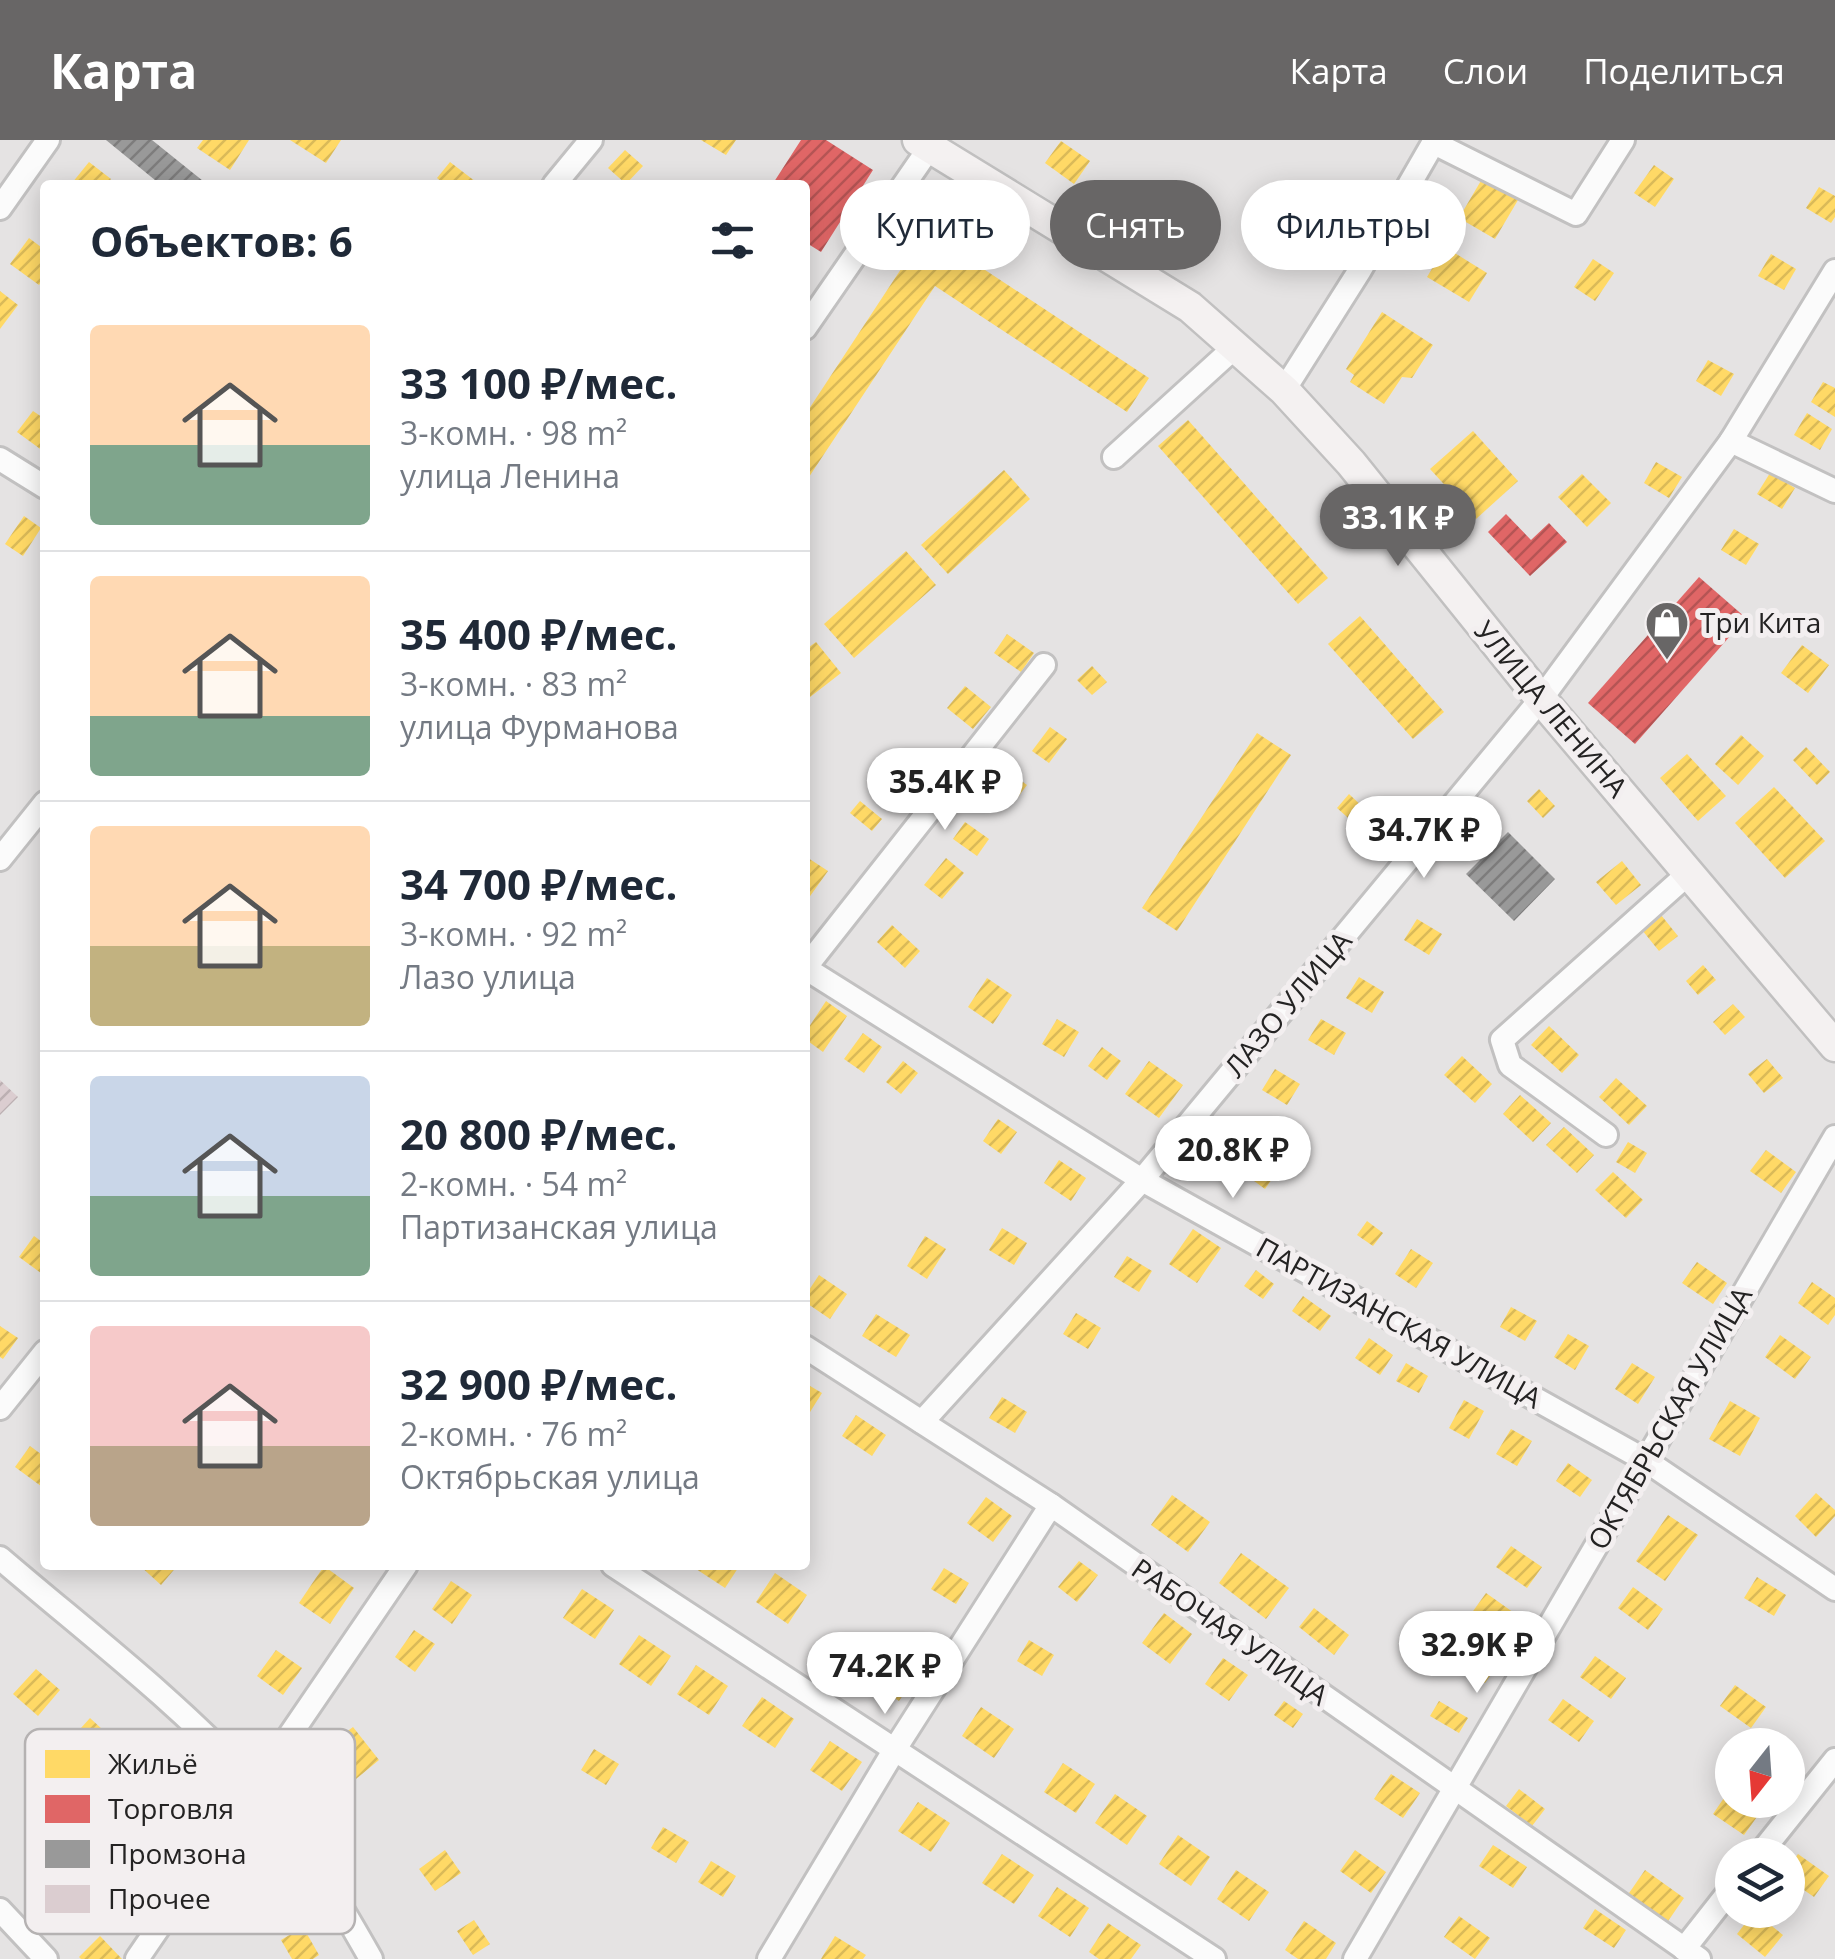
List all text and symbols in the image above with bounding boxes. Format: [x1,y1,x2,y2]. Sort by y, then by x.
text: Карта [50,38,197,103]
text: Карта [1290,47,1388,94]
text: Слои [1443,47,1528,94]
text: Поделиться [1583,47,1785,94]
chip: Купить [840,180,1030,270]
chip: Снять [1050,180,1221,270]
chip: Фильтры [1241,180,1466,270]
text: Объектов: 6 [90,212,353,269]
icon: filters [705,213,760,268]
text: 33 100 ₽/мес. [400,354,678,411]
icon: home [170,365,290,485]
text: 3-комн. · 98 m² [400,411,627,454]
text: улица Ленина [400,454,620,497]
pin: 33.1K ₽ [1306,484,1490,569]
text: 33.1K ₽ [1342,495,1454,538]
shop icon: Три Кита [1644,600,1690,661]
place label: Три Кита [1700,603,1821,641]
text: 35 400 ₽/мес. [400,605,678,662]
street label: УЛИЦА ЛЕНИНА [1467,612,1637,805]
icon: home [170,616,290,736]
text: 3-комн. · 83 m² [400,662,627,705]
text: улица Фурманова [400,705,679,748]
pin: 35.4K ₽ [853,748,1037,833]
text: 35.4K ₽ [889,759,1001,802]
pin: 34.7K ₽ [1332,796,1516,881]
text: 34.7K ₽ [1368,807,1480,850]
text: 34 700 ₽/мес. [400,855,678,912]
icon: home [170,866,290,986]
text: 3-комн. · 92 m² [400,912,627,955]
street label: ЛАЗО УЛИЦА [1215,922,1360,1084]
text: Лазо улица [400,955,576,998]
text: 20 800 ₽/мес. [400,1105,678,1162]
icon: home [170,1116,290,1236]
pin: 20.8K ₽ [1141,1116,1325,1201]
text: 20.8K ₽ [1177,1127,1289,1170]
text: 2-комн. · 54 m² [400,1162,627,1205]
text: Партизанская улица [400,1205,718,1248]
street label: ПАРТИЗАНСКАЯ УЛИЦА [1250,1228,1549,1417]
street label: ОКТЯБРЬСКАЯ УЛИЦА [1578,1279,1760,1556]
text: 32 900 ₽/мес. [400,1355,678,1412]
icon: home [170,1366,290,1486]
text: 2-комн. · 76 m² [400,1412,627,1455]
text: Октябрьская улица [400,1455,700,1498]
street label: РАБОЧАЯ УЛИЦА [1125,1549,1337,1713]
pin: 32.9K ₽ [1385,1611,1569,1696]
text: 32.9K ₽ [1421,1622,1533,1665]
pin: 74.2K ₽ [793,1632,977,1717]
text: 74.2K ₽ [829,1643,941,1686]
north arrow [1715,1728,1805,1818]
map controls [1715,1728,1805,1928]
legend [25,1729,355,1934]
text: Жильё [108,1744,198,1782]
text: Торговля [108,1789,234,1827]
text: Промзона [108,1834,247,1872]
button: layers [1715,1838,1805,1928]
text: Прочее [108,1879,211,1917]

